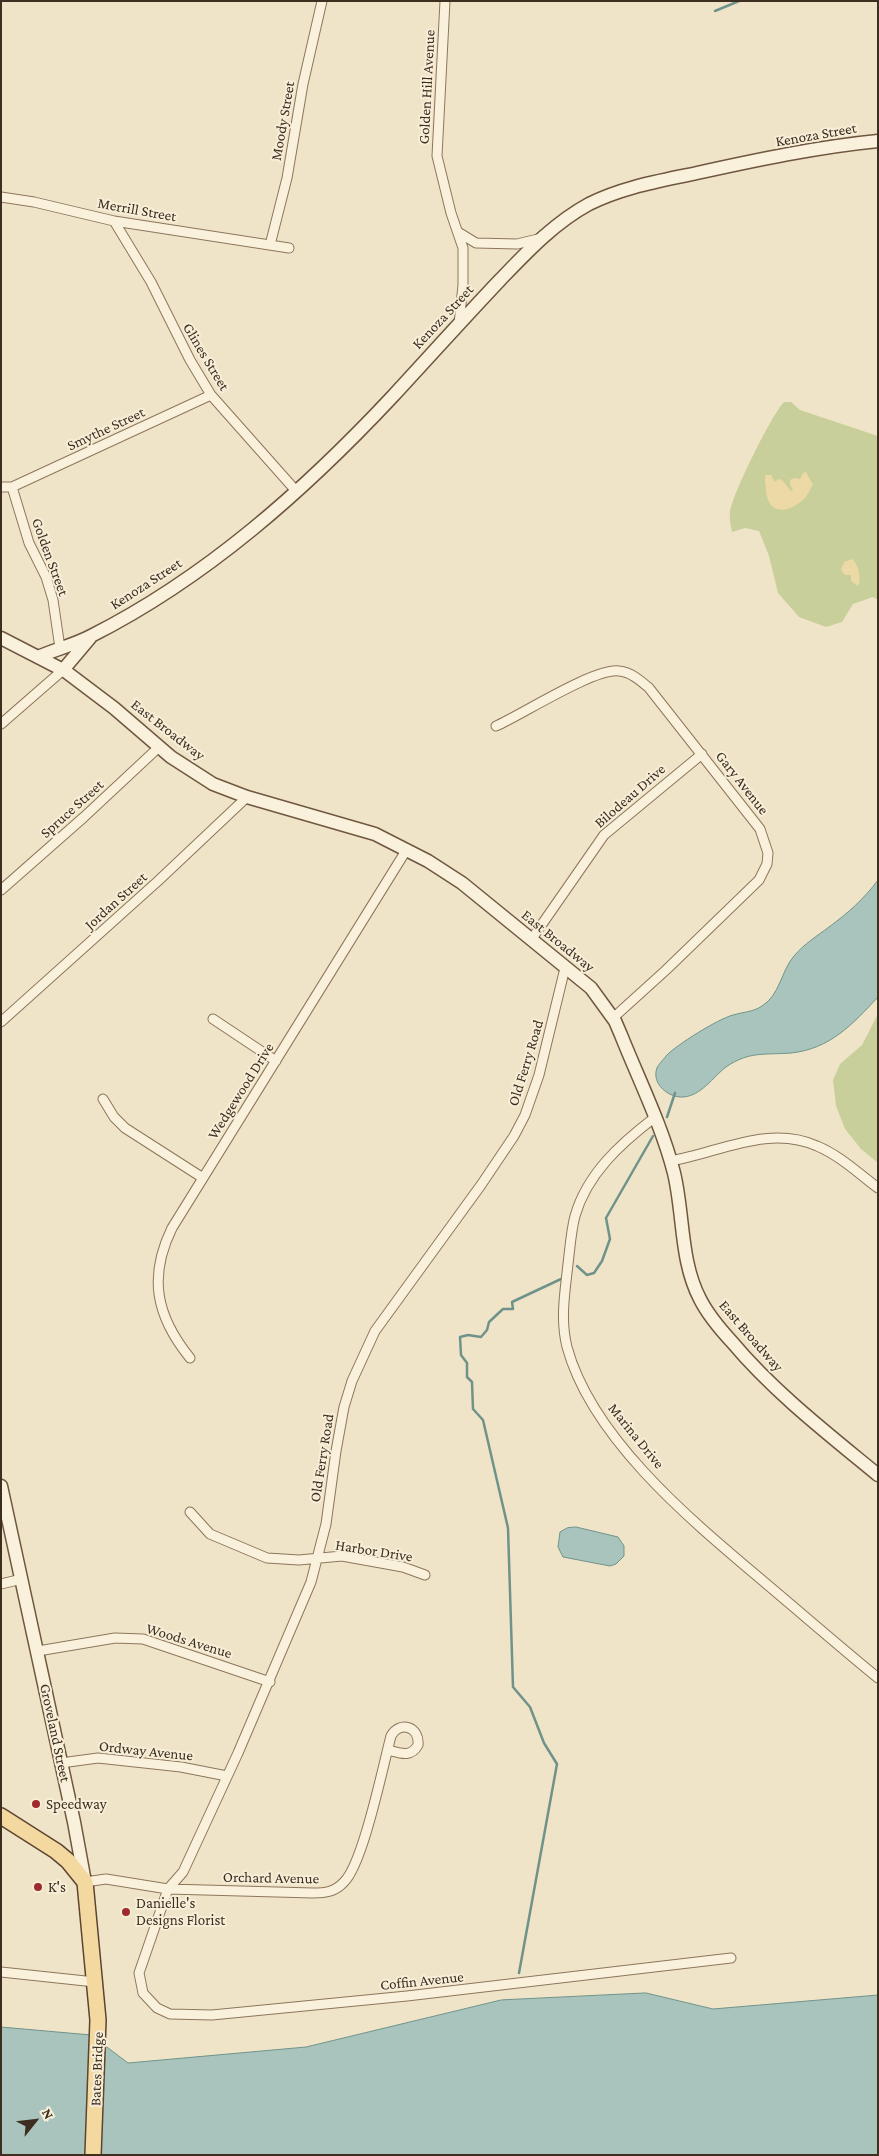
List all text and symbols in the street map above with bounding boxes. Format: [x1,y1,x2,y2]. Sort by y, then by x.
street label: Golden Hill Avenue [415,29,439,145]
street label: Moody Street [267,80,299,162]
street label: Kenoza Street [774,119,858,151]
street label: Merrill Street [96,194,178,226]
street label: Kenoza Street [409,281,477,353]
street label: Glines Street [179,320,233,394]
street label: Smythe Street [64,403,148,455]
street label: Golden Street [28,516,72,598]
street label: Kenoza Street [107,554,185,614]
street label: East Broadway [127,696,209,764]
street label: Gary Avenue [712,748,772,818]
street label: Bilodeau Drive [591,760,669,832]
street label: Spruce Street [37,776,107,842]
street label: Jordan Street [81,868,151,934]
street label: East Broadway [518,906,598,976]
street label: Old Ferry Road [504,1018,548,1108]
street label: Wedgewood Drive [204,1039,278,1143]
street label: East Broadway [715,1297,787,1375]
street label: Marina Drive [604,1400,668,1472]
street label: Old Ferry Road [306,1413,338,1503]
street label: Harbor Drive [334,1536,414,1566]
street label: Woods Avenue [144,1619,234,1663]
street label: Groveland Street [36,1682,74,1784]
street label: Ordway Avenue [98,1737,194,1765]
place label: Speedway [46,1795,107,1813]
marker: Speedway [30,1798,42,1810]
street label: Orchard Avenue [223,1868,319,1888]
place label: K's [48,1878,66,1896]
marker: K's [32,1881,44,1893]
place label: Danielle's Designs Florist [136,1894,225,1929]
marker: Danielle's Designs Florist [120,1906,132,1918]
street label: Coffin Avenue [379,1968,465,1994]
street label: Bates Bridge [87,2031,107,2107]
north arrow [10,2096,60,2146]
text: N [39,2106,57,2122]

